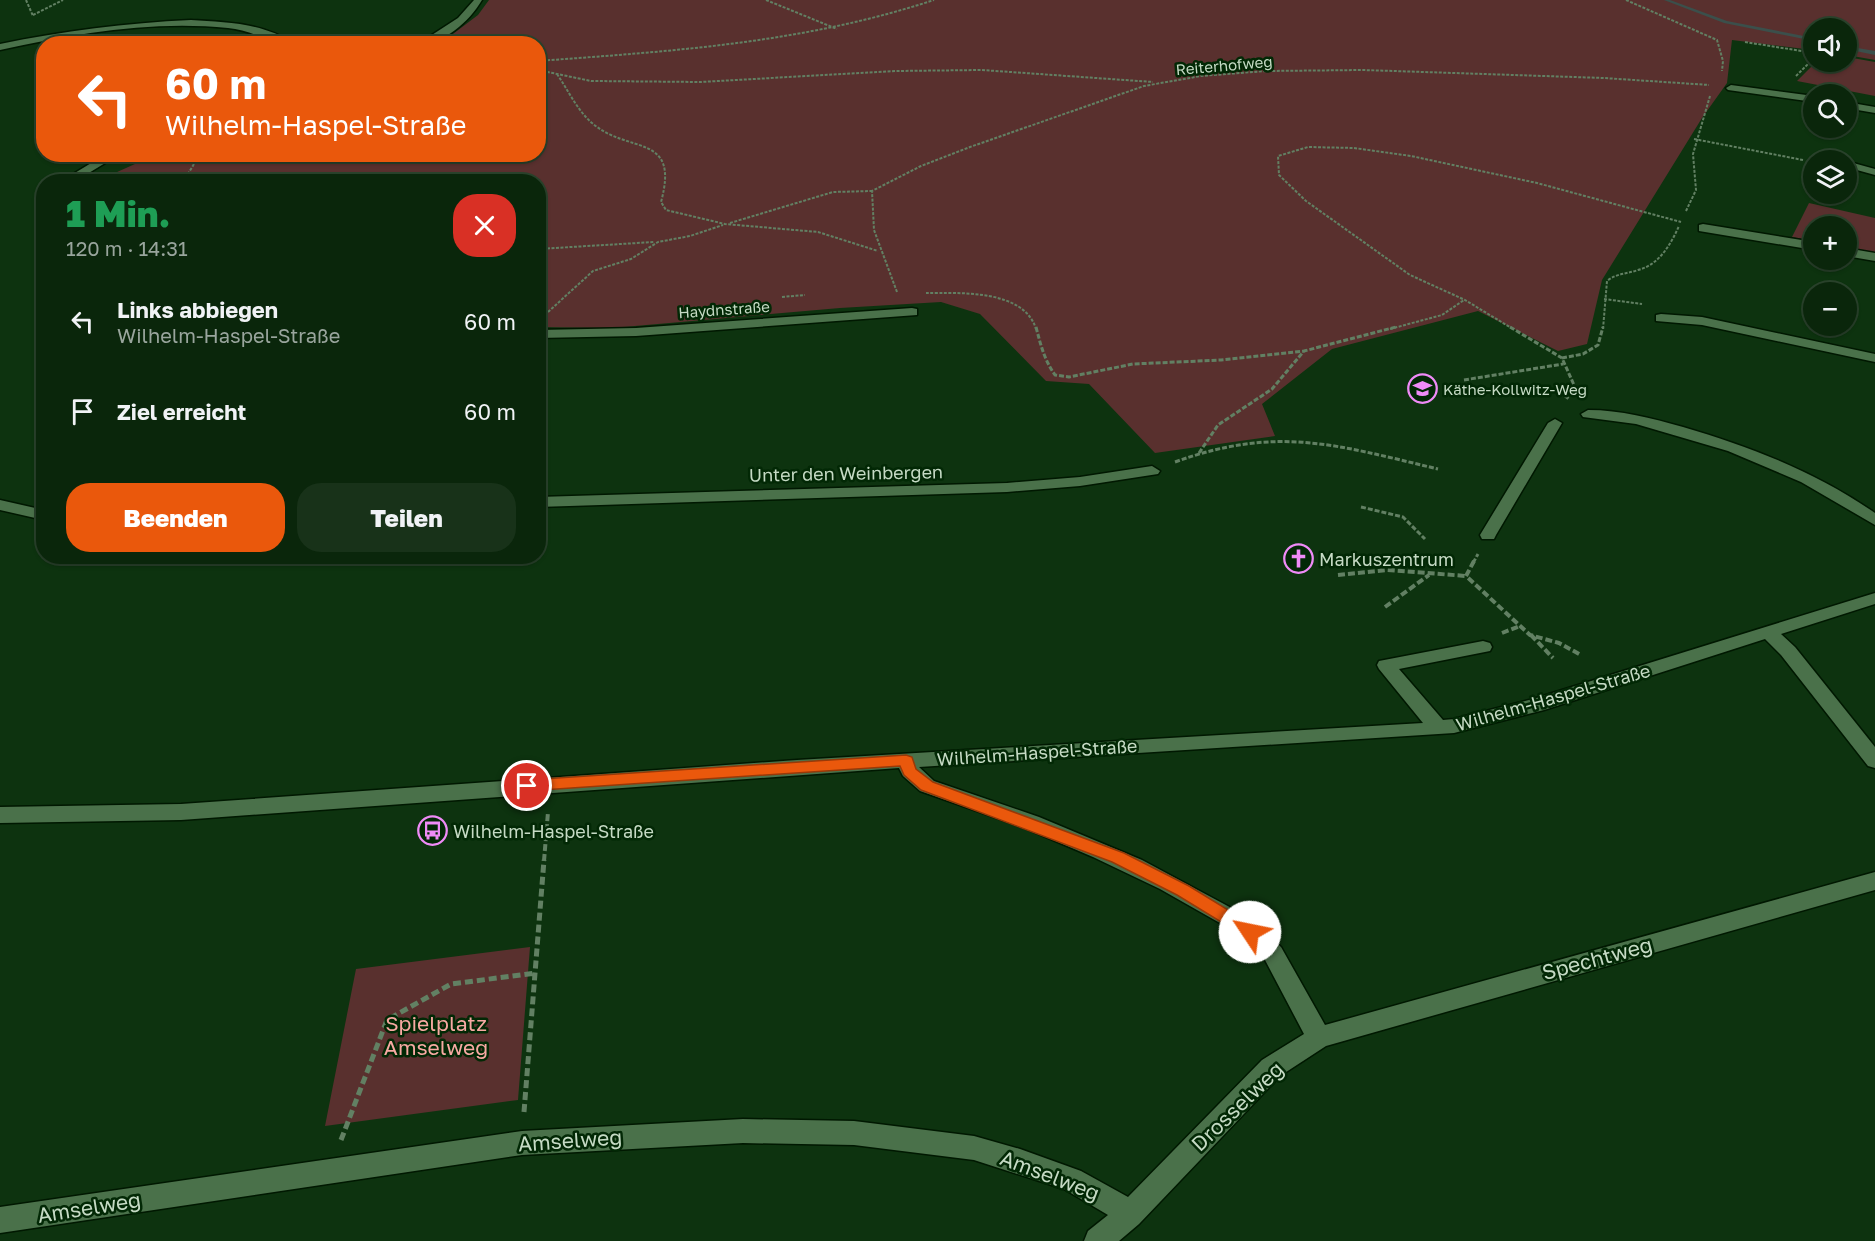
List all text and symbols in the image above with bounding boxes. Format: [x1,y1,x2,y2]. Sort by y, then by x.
map controls [1803,18,1857,336]
button: sound [1803,18,1857,72]
street label: Reiterhofweg [1175,52,1273,78]
text: 60 m [165,58,266,108]
icon: left [66,60,144,138]
button: search [1803,84,1857,138]
text: Wilhelm-Haspel-Straße [165,109,466,141]
button: layers [1803,150,1857,204]
text: 1 Min. [66,192,170,235]
button: close [453,194,516,257]
button: + [1803,216,1857,270]
text: 120 m · 14:31 [66,236,188,260]
button: − [1803,282,1857,336]
text: Links abbiegen [117,296,278,323]
street label: Haydnstraße [678,297,771,321]
icon: left [66,305,99,338]
text: 60 m [464,308,516,335]
text: Wilhelm-Haspel-Straße [117,323,340,347]
school or university icon: Käthe-Kollwitz-Weg [1406,373,1438,405]
place label: Käthe-Kollwitz-Weg [1443,380,1587,398]
icon: arrive [66,395,99,428]
text: Ziel erreicht [117,398,246,425]
text: 60 m [464,398,516,425]
street label: Unter den Weinbergen [749,460,943,486]
button: Beenden [66,483,285,552]
button: Teilen [297,483,516,552]
church icon: Markuszentrum [1282,543,1314,575]
place label: Markuszentrum [1319,548,1454,570]
street label: Wilhelm-Haspel-Straße [1453,659,1653,735]
street label: Wilhelm-Haspel-Straße [936,734,1138,770]
pin [501,760,552,811]
icon: arrive [510,769,543,802]
bus stop icon: Wilhelm-Haspel-Straße [416,815,448,847]
place label: Wilhelm-Haspel-Straße [453,820,654,842]
position arrow [1218,900,1282,964]
street label: Spechtweg [1539,931,1655,985]
park label: Spielplatz Amselweg [384,1010,488,1060]
street label: Drosselweg [1185,1056,1289,1156]
street label: Amselweg [517,1123,623,1157]
street label: Amselweg [997,1144,1103,1206]
street label: Amselweg [35,1186,143,1228]

